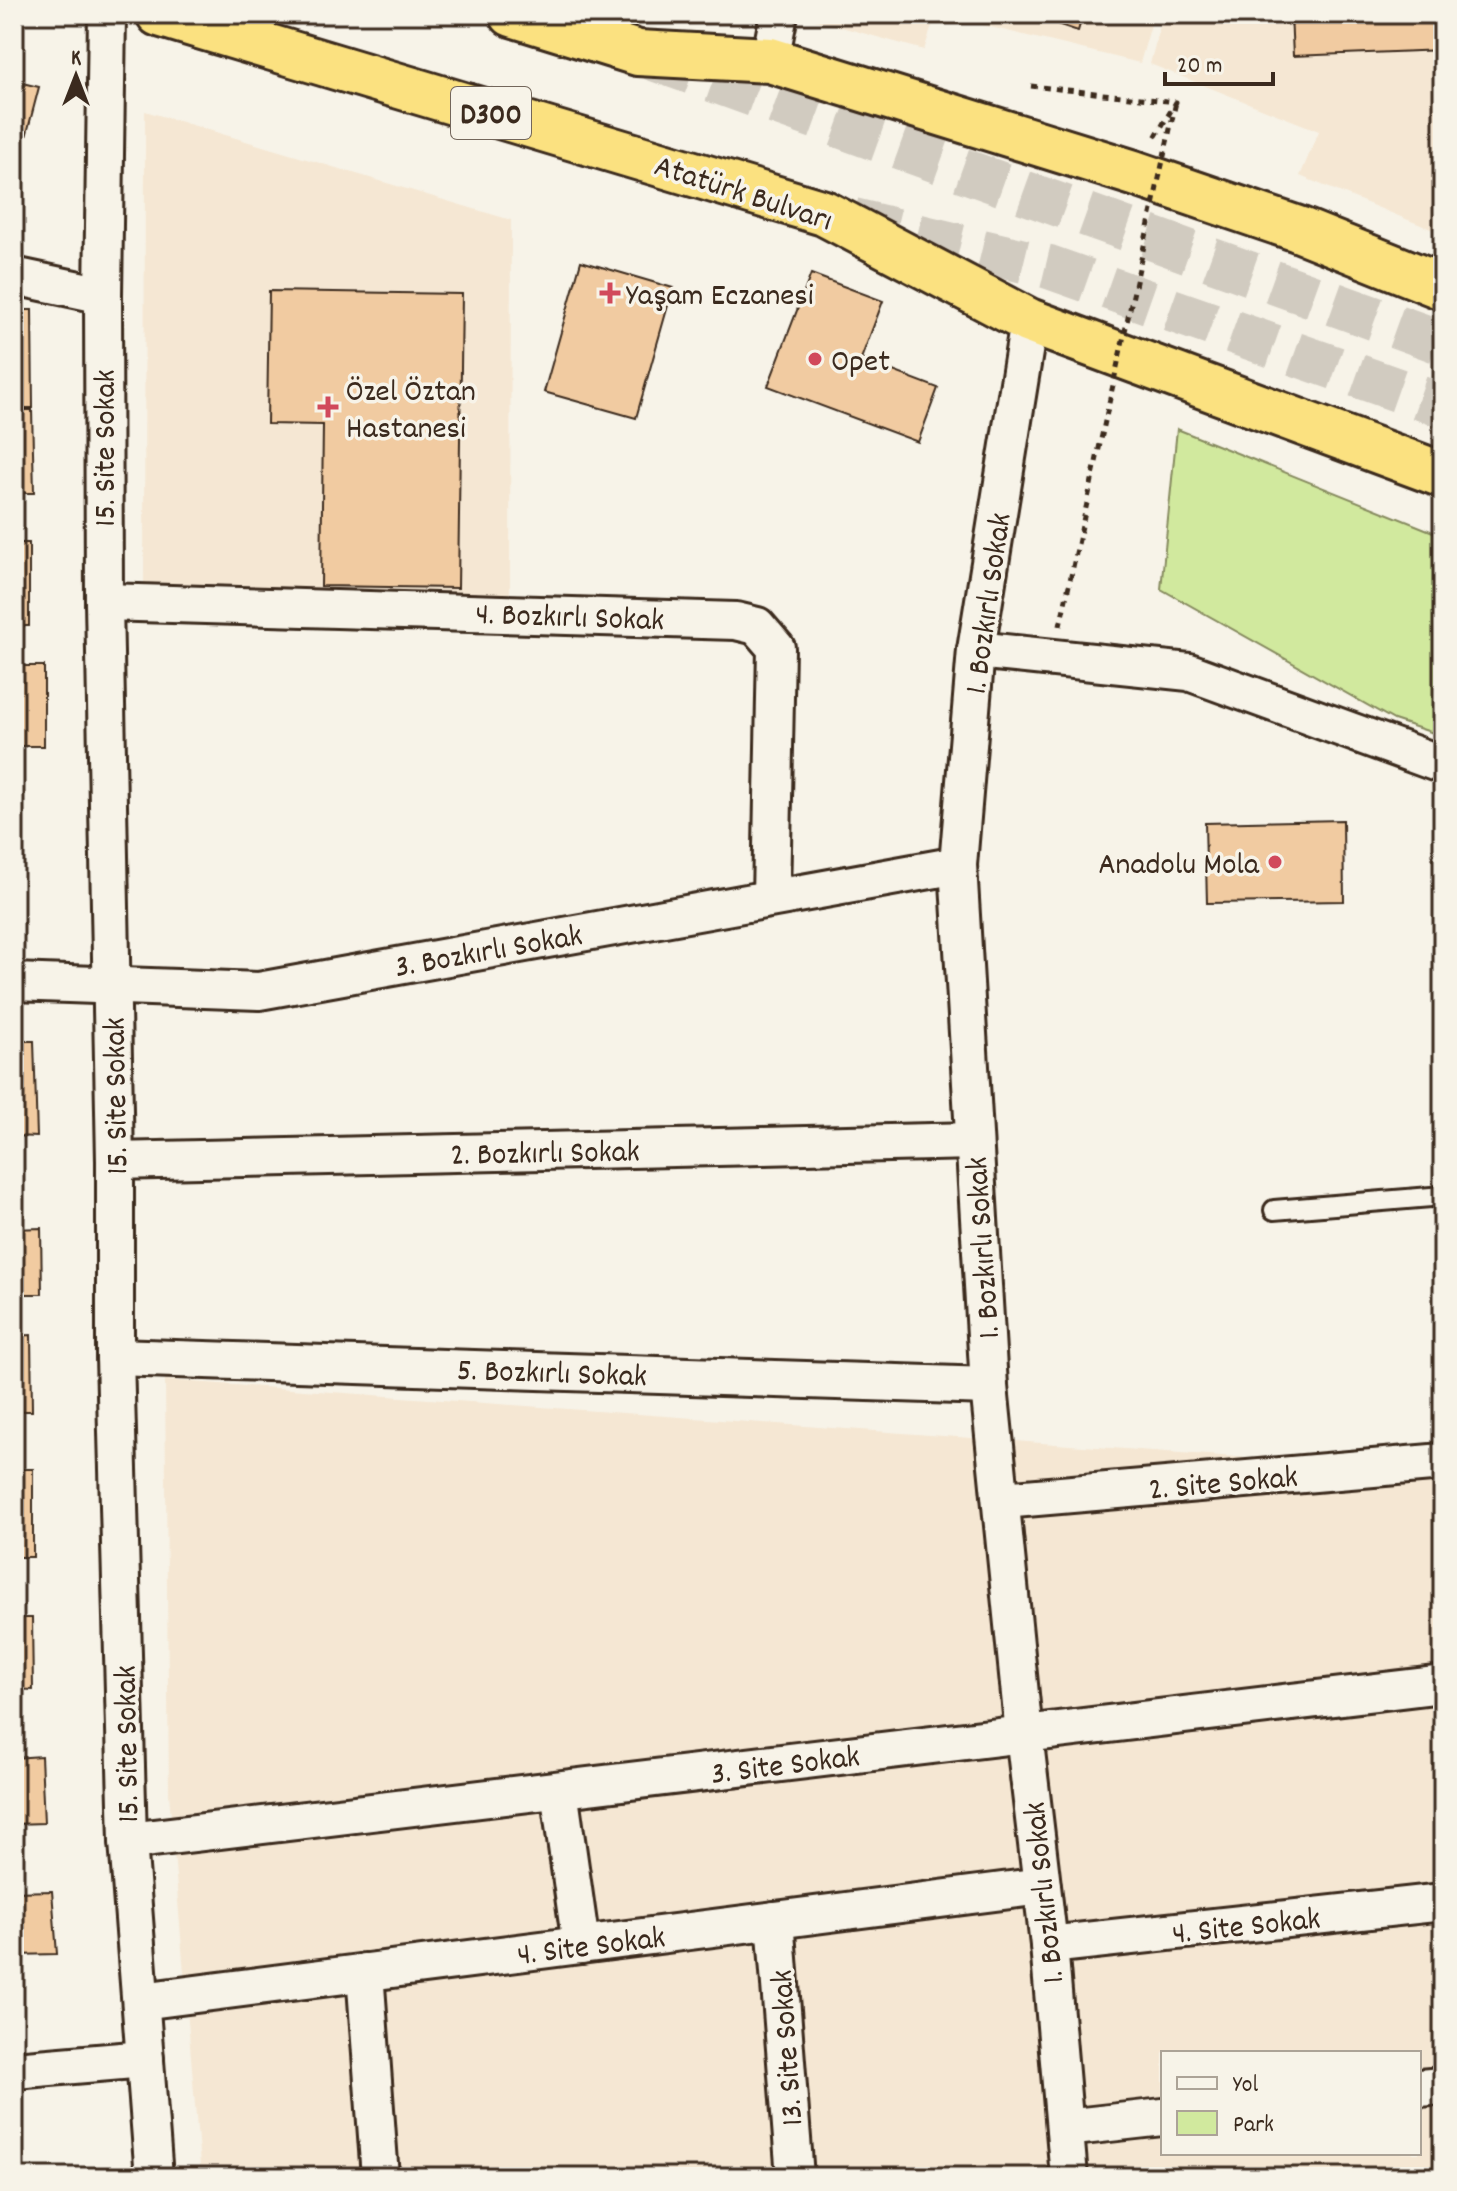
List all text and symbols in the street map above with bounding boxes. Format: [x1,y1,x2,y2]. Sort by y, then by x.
north arrow [36,36,116,116]
scale bar [1165,36,1273,86]
text: K [71,44,81,75]
text: 20 m [1177,50,1223,84]
road number: D300 [451,87,531,139]
street label: Atatürk Bulvarı [647,145,837,246]
place label: Yaşam Eczanesi [626,275,814,321]
marker: Yaşam Eczanesi [601,284,619,302]
place label: Opet [831,341,890,387]
marker: Opet [806,350,824,368]
street label: 15. Site Sokak [85,369,131,527]
place label: Özel Öztan Hastanesi [346,371,476,454]
marker: Özel Öztan Hastanesi [317,396,339,418]
street label: 1. Bozkırlı Sokak [955,510,1026,697]
street label: 4. Bozkırlı Sokak [475,594,665,646]
place label: Anadolu Mola [1098,844,1260,890]
marker: Anadolu Mola [1266,853,1284,871]
street label: 3. Bozkırlı Sokak [391,915,586,993]
street label: 15. Site Sokak [95,1017,143,1175]
street label: 2. Bozkırlı Sokak [450,1131,640,1181]
street label: 1. Bozkırlı Sokak [957,1155,1015,1340]
street label: 5. Bozkırlı Sokak [456,1350,648,1402]
street label: 2. Site Sokak [1147,1457,1300,1515]
street label: 15. Site Sokak [106,1665,154,1823]
street label: 3. Site Sokak [709,1736,863,1800]
street label: 1. Bozkırlı Sokak [1015,1799,1079,1986]
street label: 4. Site Sokak [1170,1898,1323,1960]
street label: 4. Site Sokak [515,1917,668,1981]
street label: 13. Site Sokak [762,1968,818,2127]
legend [1161,2051,1421,2155]
text: Yol [1233,2069,1258,2103]
text: Park [1233,2109,1274,2143]

